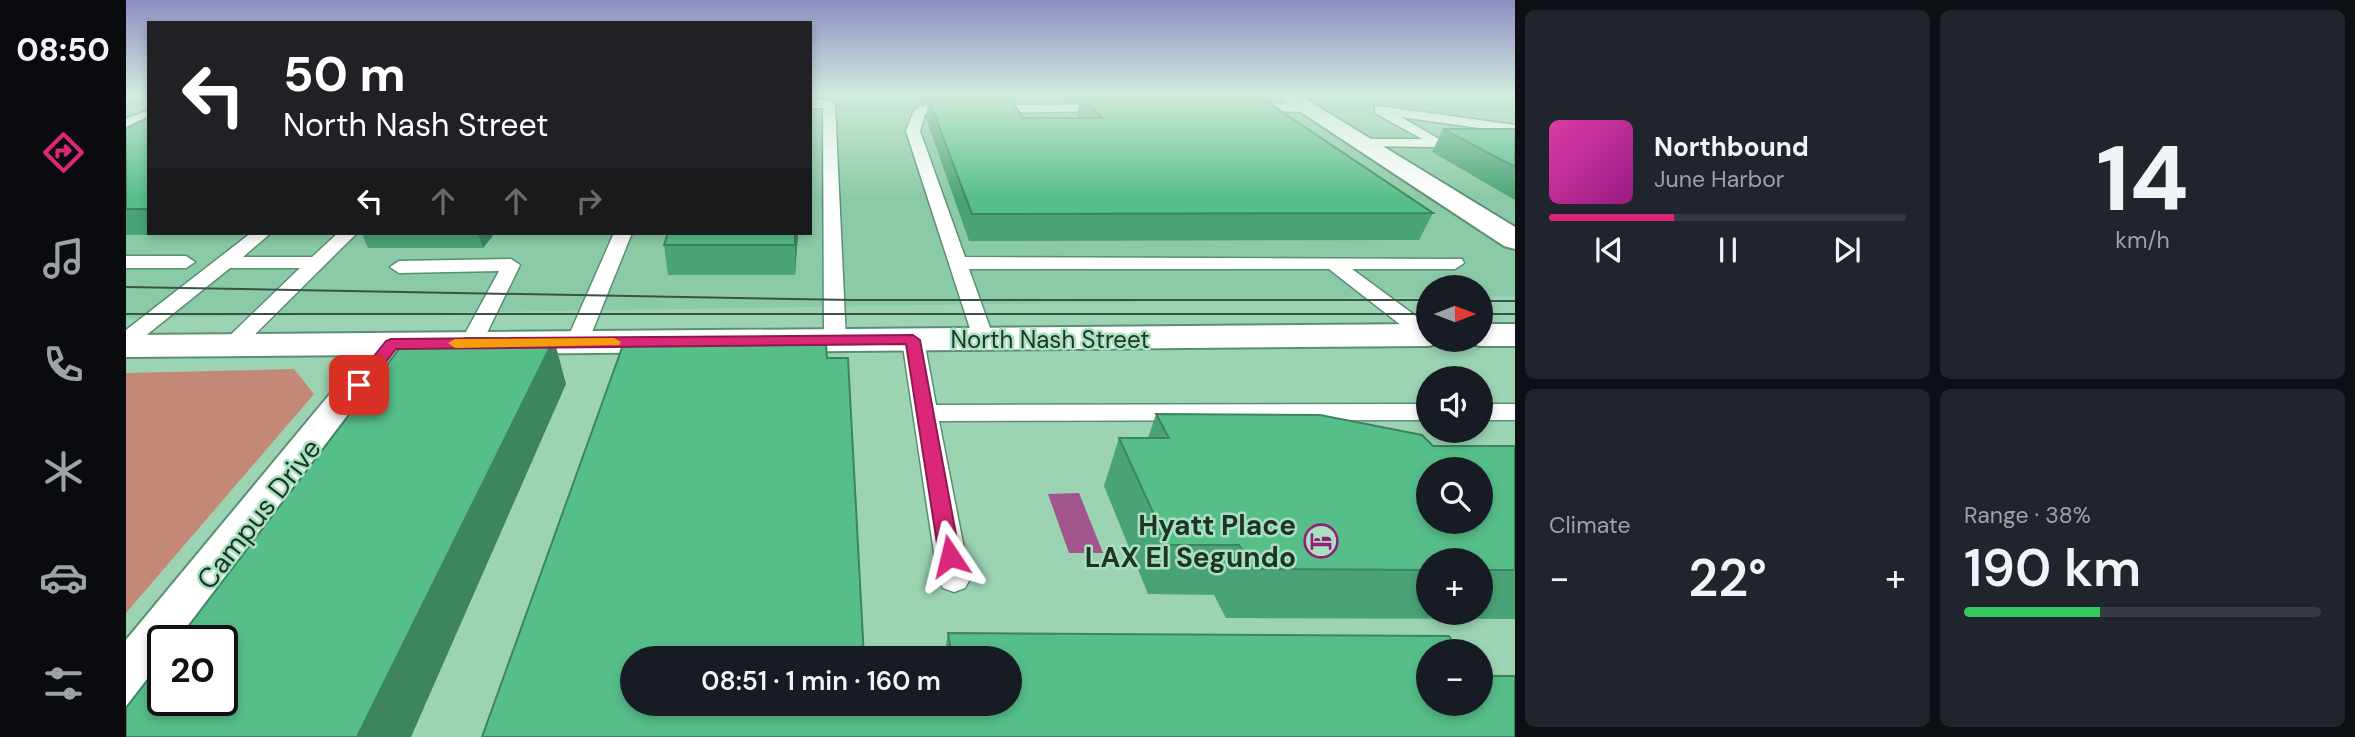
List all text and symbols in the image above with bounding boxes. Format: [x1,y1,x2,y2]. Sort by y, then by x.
text: 08:50 [16,29,110,71]
text: 50 m [283,42,406,106]
icon: left [168,49,259,140]
text: North Nash Street [283,104,549,146]
text: 14 [2096,120,2189,238]
icon: directions [39,128,88,177]
text: Northbound [1654,130,1809,164]
text: June Harbor [1654,164,1784,194]
icon: left [351,182,389,220]
icon: ahead [424,182,462,220]
icon: ahead [497,182,535,220]
icon: right [570,182,608,220]
text: km/h [2115,225,2170,255]
icon: previous [1590,231,1628,269]
icon: pause [1709,231,1747,269]
icon: next [1828,231,1866,269]
icon: music [39,234,88,283]
north arrow [1416,275,1493,352]
map controls [1416,275,1493,716]
street label: North Nash Street [950,324,1150,355]
icon: phone [39,340,88,389]
pin [329,355,389,415]
icon: arrive [340,366,378,404]
button: sound [1416,366,1493,443]
street label: Campus Drive [189,431,329,597]
icon: climate [39,447,88,496]
button: search [1416,457,1493,534]
text: Range · 38% [1964,500,2091,530]
place label: Hyatt Place LAX El Segundo [1085,507,1296,576]
text: Climate [1549,510,1631,540]
position arrow [913,519,987,593]
hotel icon: Hyatt Place LAX El Segundo [1302,522,1340,560]
text: 190 km [1964,534,2141,602]
text: 22° [1688,544,1767,612]
button: + [1416,548,1493,625]
icon: car [39,553,88,602]
text: − [1549,553,1570,603]
text: + [1885,553,1906,603]
speed limit sign: 20 [147,625,238,716]
button: − [1416,639,1493,716]
icon: filters [39,659,88,708]
text: 08:51 · 1 min · 160 m [701,664,941,698]

